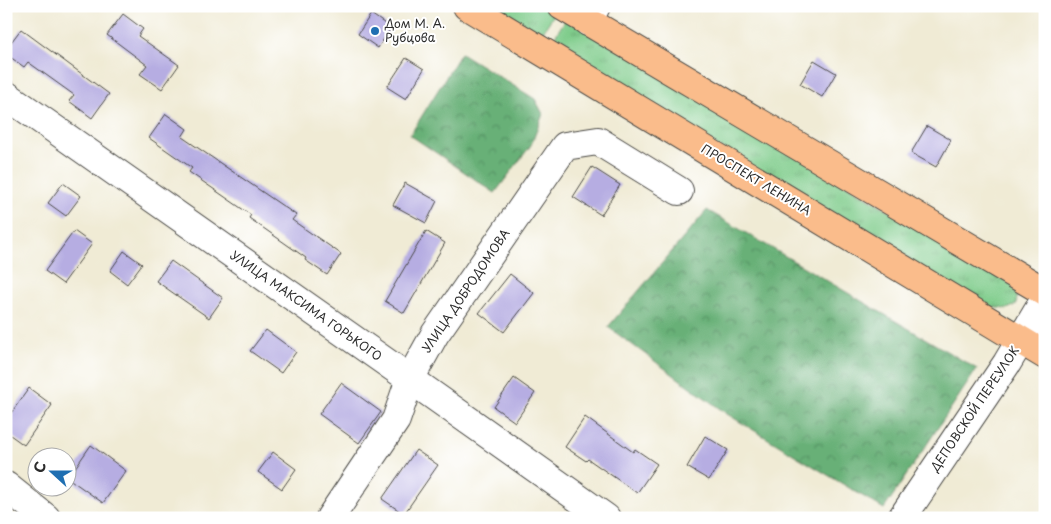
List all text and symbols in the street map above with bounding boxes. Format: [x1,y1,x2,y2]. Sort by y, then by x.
place label: Дом М. А. Рубцова [384,14,445,46]
marker: Дом М. А. Рубцова [369,25,381,37]
street label: ПРОСПЕКТ ЛЕНИНА [698,139,815,219]
street label: УЛИЦА ДОБРОДОМОВА [417,225,514,356]
street label: УЛИЦА МАКСИМА ГОРЬКОГО [227,246,386,365]
street label: ДЕПОВСКОЙ ПЕРЕУЛОК [925,342,1023,476]
north arrow [28,446,78,496]
text: С [28,458,51,476]

